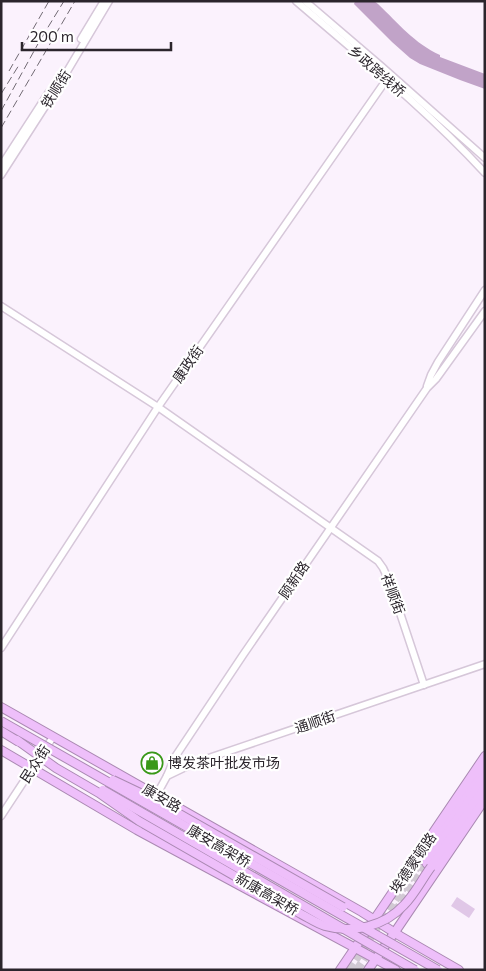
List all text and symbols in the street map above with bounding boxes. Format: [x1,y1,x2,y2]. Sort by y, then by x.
scale bar [22,20,171,52]
text: 200 m [30,27,74,45]
street label: 乡政跨线桥 [345,41,409,100]
street label: 铁顺街 [37,66,74,111]
street label: 康政街 [169,342,207,386]
street label: 顾新路 [275,558,312,602]
street label: 祥顺街 [378,571,409,616]
street label: 通顺街 [292,707,337,736]
street label: 民众街 [16,741,53,786]
shop icon: 博发茶叶批发市场 [140,751,164,775]
place label: 博发茶叶批发市场 [168,754,280,771]
street label: 康安路 [140,780,185,815]
street label: 康安高架桥 [185,821,254,870]
street label: 埃德蒙顿路 [386,829,439,896]
street label: 新康高架桥 [233,869,302,918]

